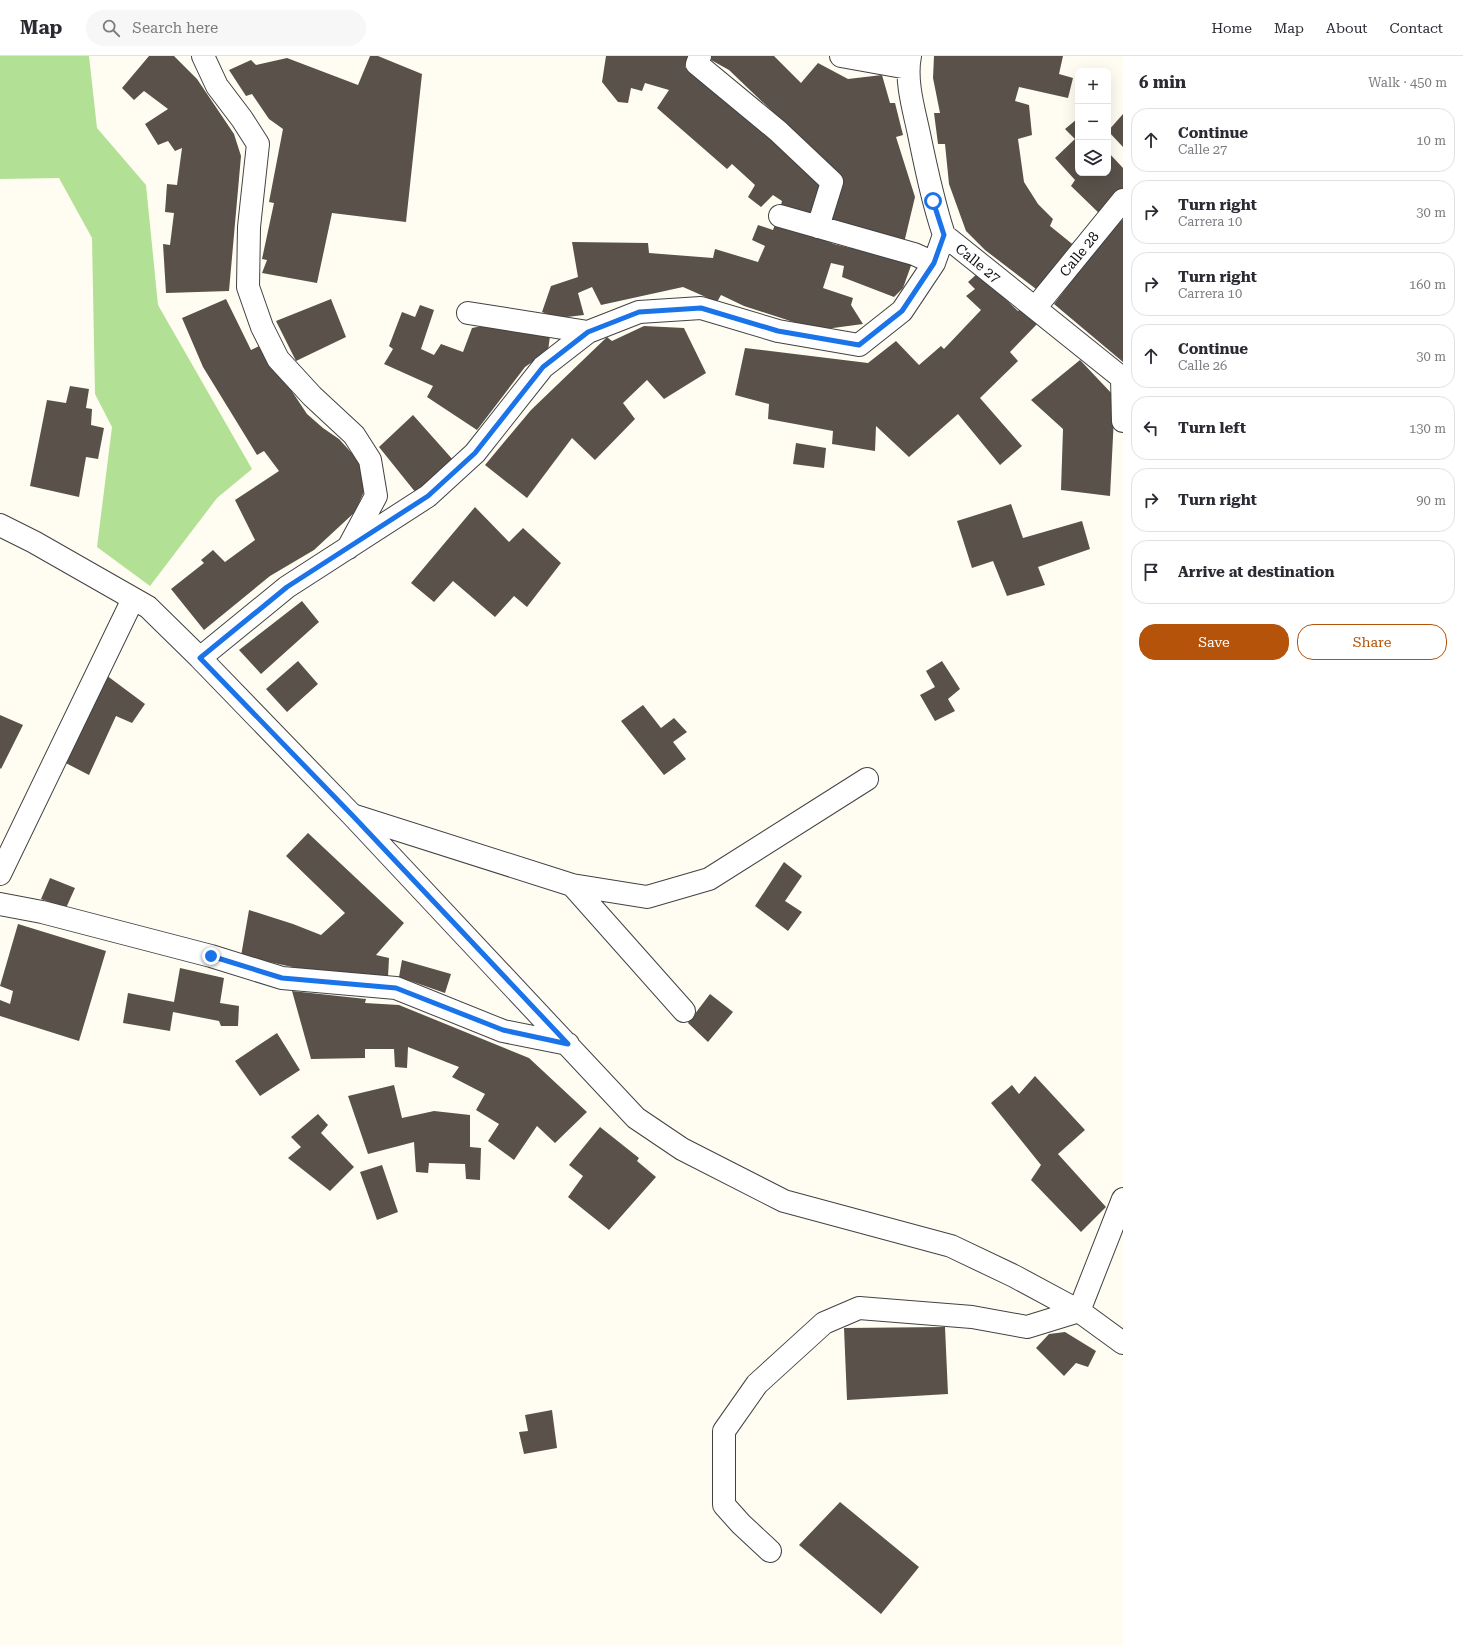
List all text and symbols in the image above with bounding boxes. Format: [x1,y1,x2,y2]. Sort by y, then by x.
search box [86,10,366,46]
text: Map [20,16,62,39]
icon: search [100,17,122,39]
text: Search here [132,19,218,37]
text: Home [1211,20,1252,36]
text: Map [1274,20,1304,36]
text: About [1326,20,1368,36]
text: Contact [1390,20,1443,36]
map controls [1075,68,1111,176]
button: + [1075,68,1111,104]
text: 6 min [1139,72,1186,92]
text: Walk · 450 m [1368,75,1447,90]
button: − [1075,104,1111,140]
text: Continue [1178,124,1248,142]
icon: ahead [1140,129,1162,151]
text: 10 m [1416,133,1446,148]
button: layers [1075,140,1111,176]
text: Calle 27 [1178,142,1227,157]
route start [924,192,942,210]
text: Turn right [1178,196,1257,214]
icon: right [1140,201,1162,223]
text: 30 m [1416,205,1446,220]
text: Carrera 10 [1178,214,1242,229]
street label: Calle 28 [1056,228,1102,280]
street label: Calle 27 [952,240,1004,286]
text: Turn right [1178,268,1257,286]
icon: right [1140,273,1162,295]
text: 160 m [1409,277,1446,292]
text: Carrera 10 [1178,286,1242,301]
text: Continue [1178,340,1248,358]
icon: ahead [1140,345,1162,367]
text: 30 m [1416,349,1446,364]
text: Calle 26 [1178,358,1227,373]
icon: left [1140,417,1162,439]
text: Turn left [1178,419,1246,437]
text: 130 m [1409,421,1446,436]
icon: right [1140,489,1162,511]
text: Turn right [1178,491,1257,509]
text: 90 m [1416,493,1446,508]
icon: arrive [1140,561,1162,583]
text: Arrive at destination [1178,563,1334,581]
button: Save [1139,624,1289,660]
button: Share [1297,624,1447,660]
route end [202,947,220,965]

